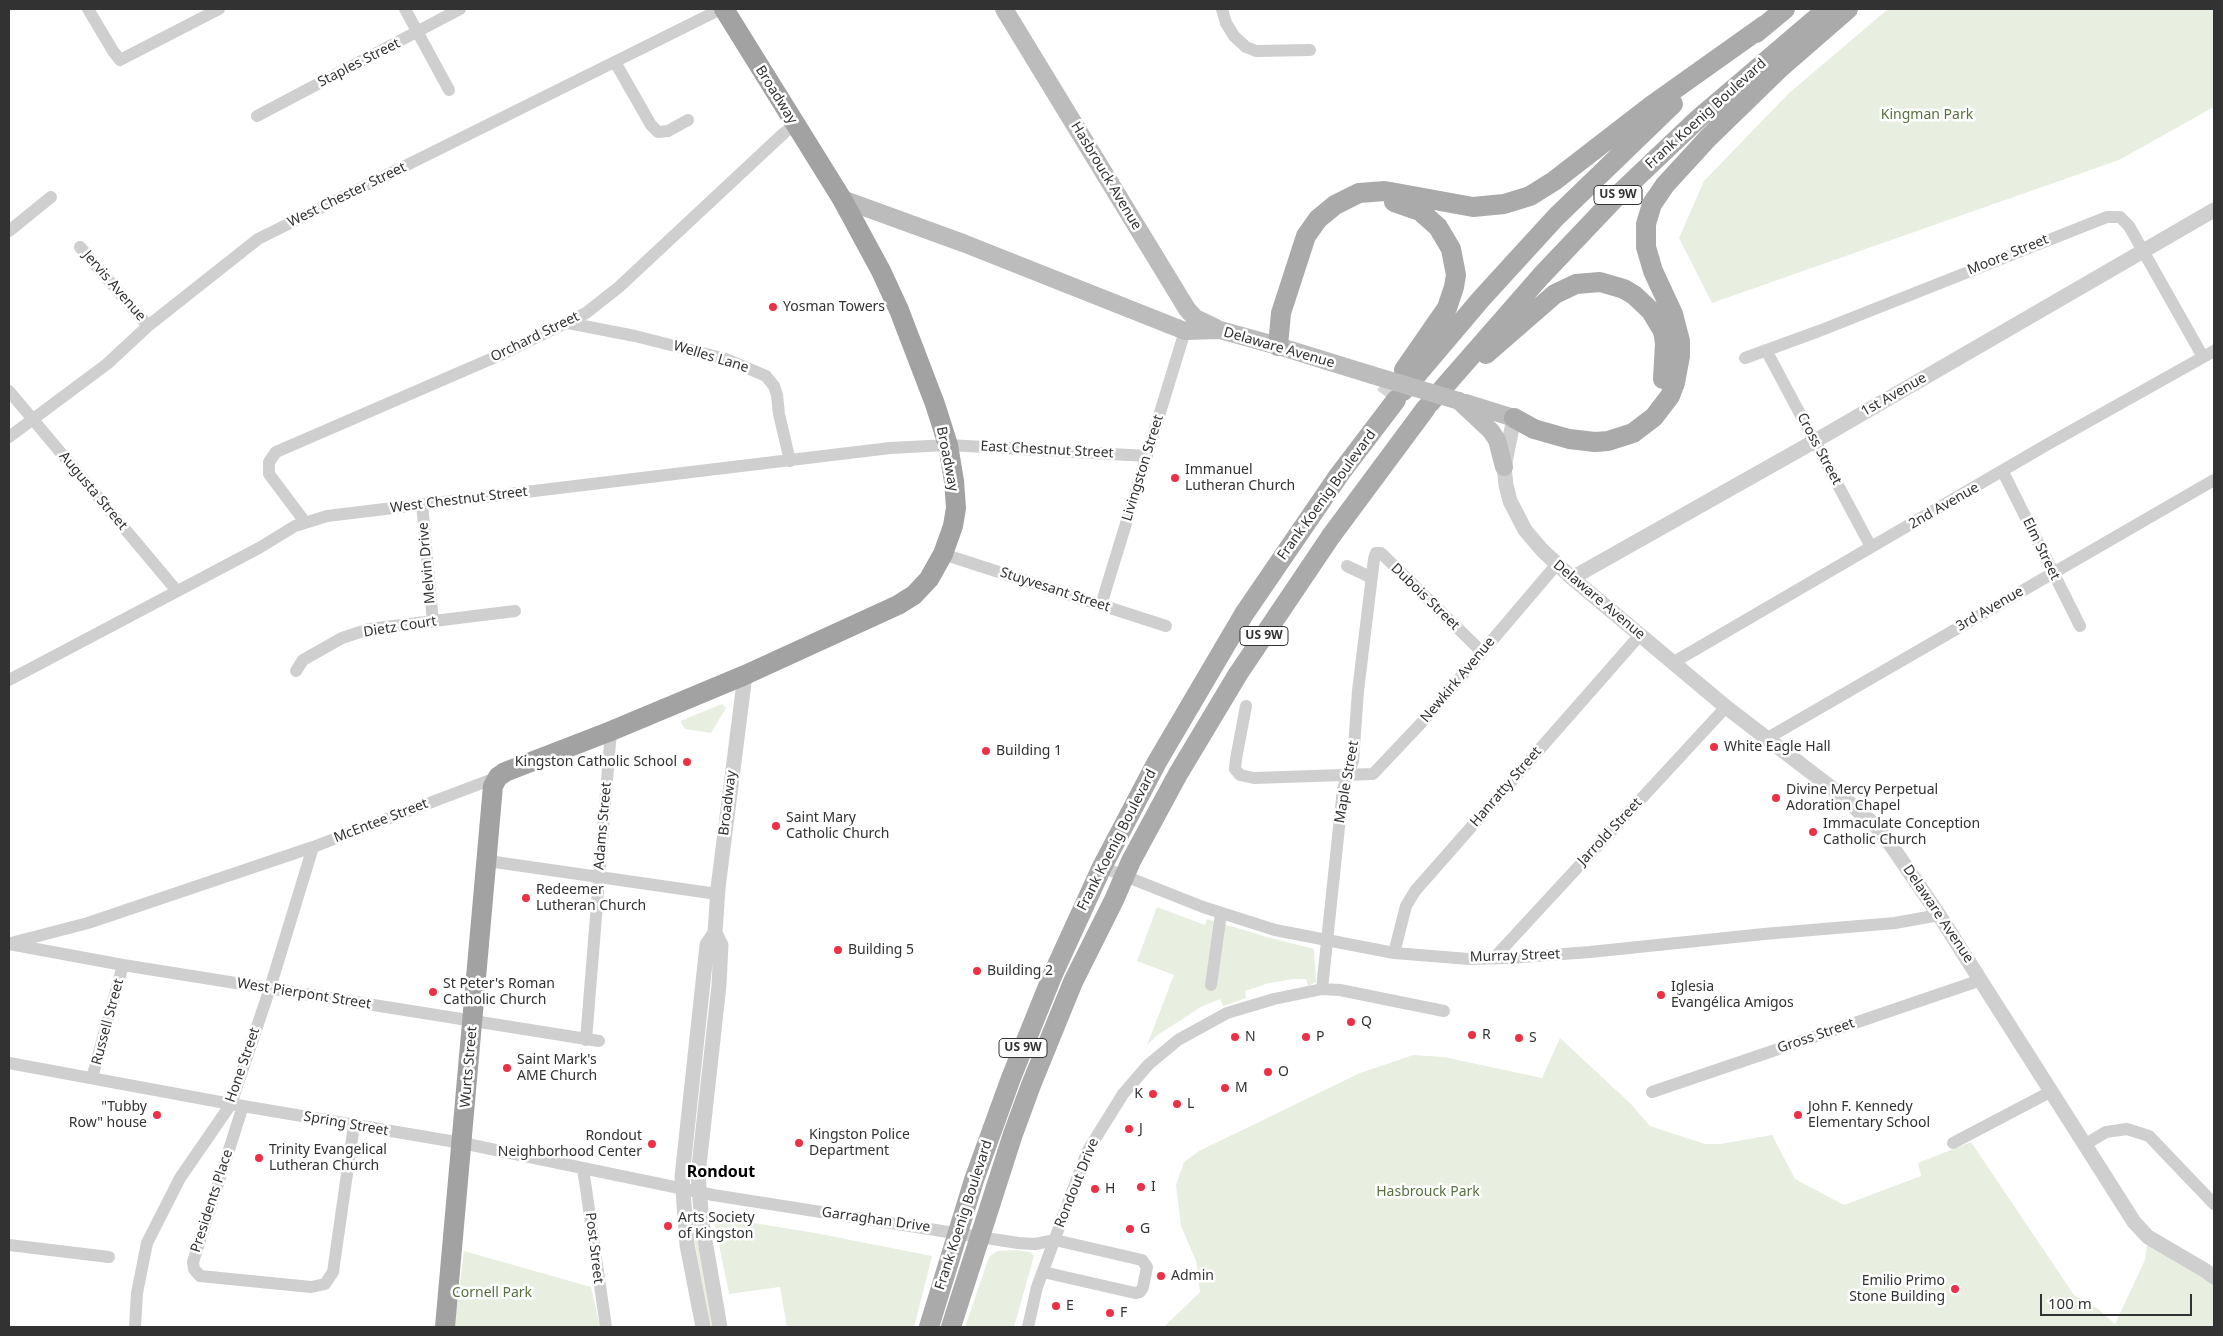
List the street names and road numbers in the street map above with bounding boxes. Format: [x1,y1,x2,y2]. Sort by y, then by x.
street label: Staples Street [315,35,403,91]
street label: Frank Koenig Boulevard [1642,55,1770,173]
street label: Broadway [752,63,800,127]
street label: Hasbrouck Avenue [1067,119,1145,233]
street label: West Chester Street [285,159,409,231]
road number: US 9W [1594,186,1642,204]
street label: Moore Street [1965,231,2051,279]
street label: Jervis Avenue [79,247,149,325]
street label: Orchard Street [488,308,582,366]
street label: Delaware Avenue [1222,324,1336,372]
street label: Welles Lane [671,338,751,376]
street label: 1st Avenue [1858,370,1930,420]
street label: Cross Street [1793,410,1845,488]
street label: Livingston Street [1119,413,1167,523]
street label: Broadway [933,425,961,493]
street label: Frank Koenig Boulevard [1274,427,1380,563]
street label: East Chestnut Street [980,438,1114,462]
street label: Augusta Street [55,448,131,534]
street label: 2nd Avenue [1906,479,1982,533]
street label: West Chestnut Street [389,483,529,517]
street label: Elm Street [2019,515,2063,583]
street label: Melvin Drive [415,522,439,604]
street label: Delaware Avenue [1550,557,1648,643]
street label: Dubois Street [1387,560,1463,634]
street label: Stuyvesant Street [998,564,1112,616]
street label: 3rd Avenue [1953,583,2027,635]
street label: Dietz Court [362,613,438,641]
road number: US 9W [1240,626,1288,646]
street label: Newkirk Avenue [1417,634,1499,726]
street label: Maple Street [1331,739,1363,825]
street label: Hanratty Street [1467,744,1545,830]
street label: Frank Koenig Boulevard [1074,766,1160,914]
street label: Broadway [716,769,740,837]
street label: Adams Street [591,781,615,871]
street label: McEntee Street [332,795,430,847]
street label: Jarrold Street [1574,795,1646,869]
street label: Delaware Avenue [1899,862,1977,966]
street label: Murray Street [1470,946,1560,966]
street label: West Pierpont Street [236,975,372,1013]
street label: Russell Street [88,977,128,1067]
street label: Gross Street [1775,1015,1857,1057]
street label: Hone Street [222,1025,264,1105]
street label: Wurts Street [457,1026,481,1108]
road number: US 9W [999,1038,1047,1058]
street label: Spring Street [302,1108,390,1140]
street label: Rondout Drive [1051,1136,1103,1230]
street label: Frank Koenig Boulevard [932,1138,996,1292]
street label: Presidents Place [187,1147,237,1255]
street label: Garraghan Drive [821,1204,931,1236]
street label: Post Street [581,1212,607,1284]

